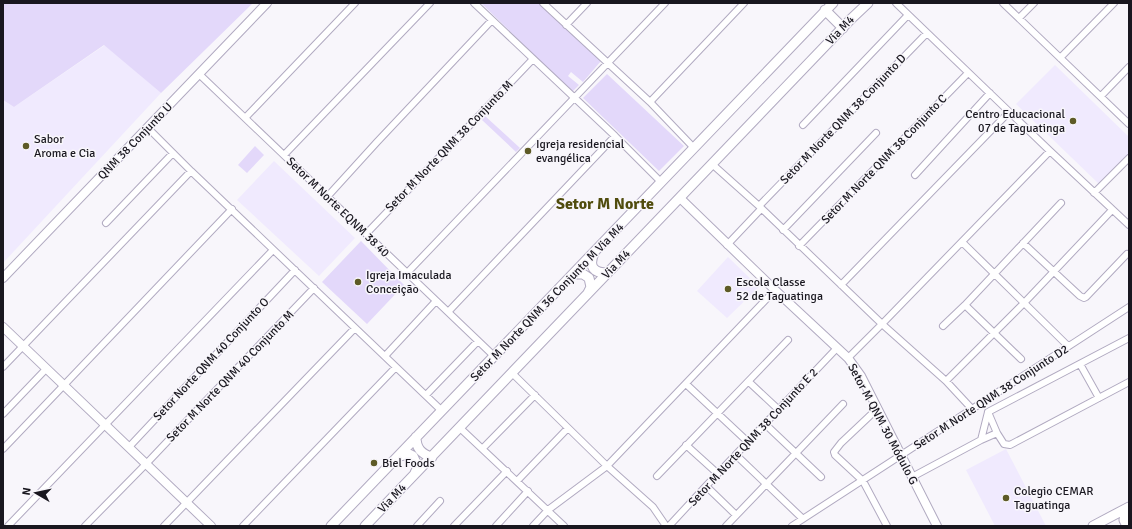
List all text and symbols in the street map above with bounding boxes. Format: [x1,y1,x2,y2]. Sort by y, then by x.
street label: Via M4 [823,12,858,48]
street label: Setor M Norte QNM 38 Conjunto D [777,51,910,188]
street label: Setor M Norte QNM 38 Conjunto M [382,77,516,215]
street label: Setor M Norte QNM 38 Conjunto C [818,91,950,227]
street label: QNM 38 Conjunto U [95,100,176,183]
place label: Centro Educacional 07 de Taguatinga [965,107,1065,136]
marker: Centro Educacional 07 de Taguatinga [1068,116,1078,126]
place label: Sabor Aroma e Cia [34,132,95,161]
place label: Igreja residencial evangélica [536,137,625,166]
marker: Sabor Aroma e Cia [21,141,31,151]
marker: Igreja residencial evangélica [523,146,533,156]
street label: Setor M Norte EQNM 38 40 [283,154,392,261]
district label: Setor M Norte [556,194,654,214]
street label: Setor M Norte QNM 36 Conjunto M Via M4 [467,220,628,385]
street label: Via M4 [599,246,634,282]
place label: Igreja Imaculada Conceição [366,268,451,297]
place label: Escola Classe 52 de Taguatinga [736,275,823,304]
marker: Igreja Imaculada Conceição [353,277,363,287]
marker: Escola Classe 52 de Taguatinga [723,284,733,294]
street label: Setor Norte QNM 40 Conjunto O [150,295,273,424]
street label: Setor M Norte QNM 40 Conjunto M [163,307,297,445]
street label: Setor M Norte QNM 38 Conjunto D2 [911,342,1072,453]
street label: Setor M QNM 30 Módulo G [844,361,921,487]
street label: Setor M Norte QNM 38 Conjunto E 2 [685,365,821,510]
place label: Biel Foods [382,456,435,471]
marker: Biel Foods [369,458,379,468]
north arrow [16,473,56,513]
street label: Via M4 [375,480,410,516]
place label: Colegio CEMAR Taguatinga [1014,484,1094,513]
text: N [20,487,34,496]
marker: Colegio CEMAR Taguatinga [1001,493,1011,503]

